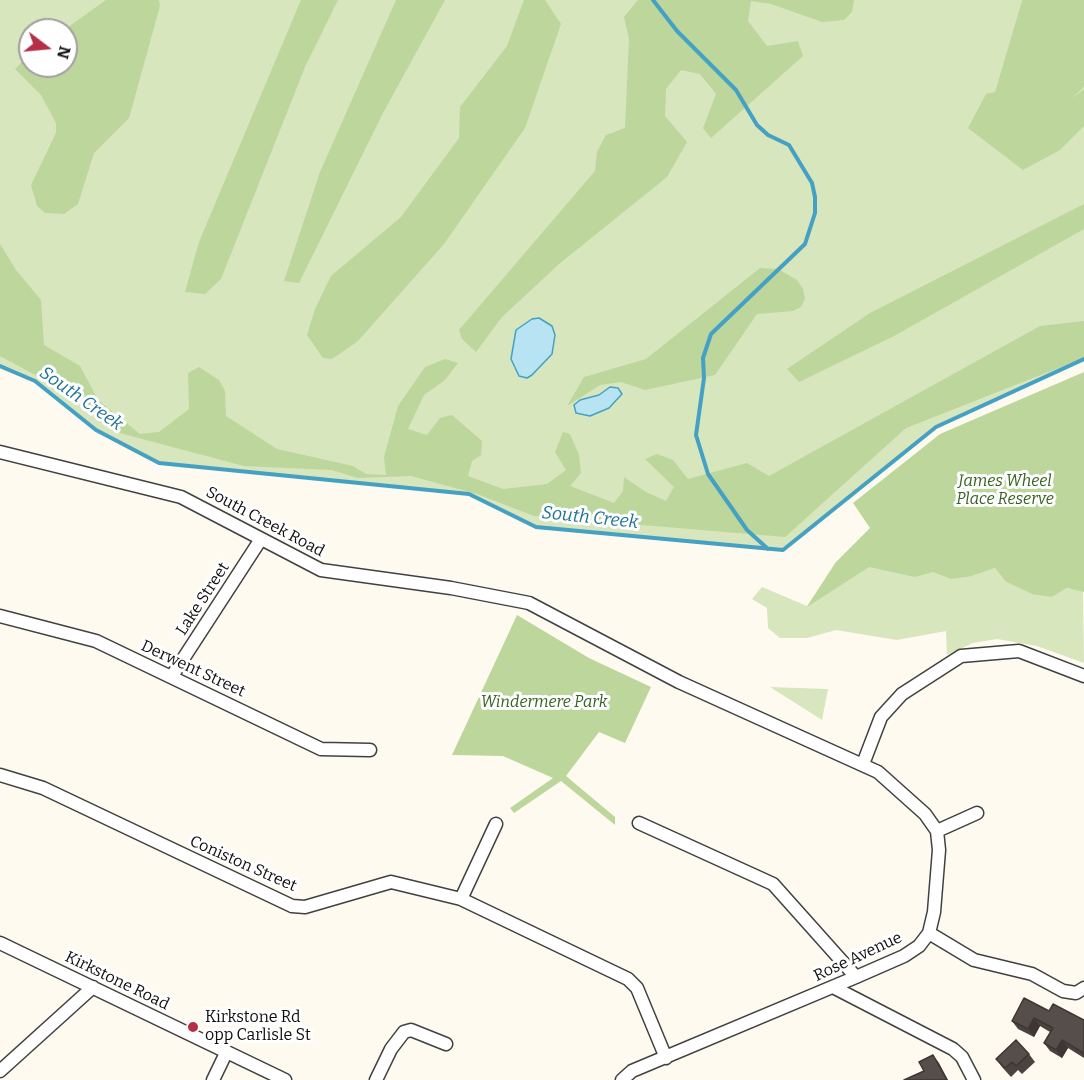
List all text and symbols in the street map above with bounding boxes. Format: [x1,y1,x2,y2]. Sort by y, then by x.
north arrow [18,18,78,78]
text: N [53,44,75,61]
water label: South Creek [35,362,127,436]
park label: James Wheel Place Reserve [956,472,1054,510]
street label: South Creek Road [203,483,327,561]
water label: South Creek [541,502,639,534]
street label: Lake Street [172,559,234,639]
street label: Derwent Street [138,636,248,702]
park label: Windermere Park [481,693,607,713]
street label: Coniston Street [187,832,299,896]
street label: Rose Avenue [811,928,905,986]
street label: Kirkstone Road [62,948,172,1014]
place label: Kirkstone Rd opp Carlisle St [205,1008,311,1046]
marker: Kirkstone Rd opp Carlisle St [186,1020,200,1034]

